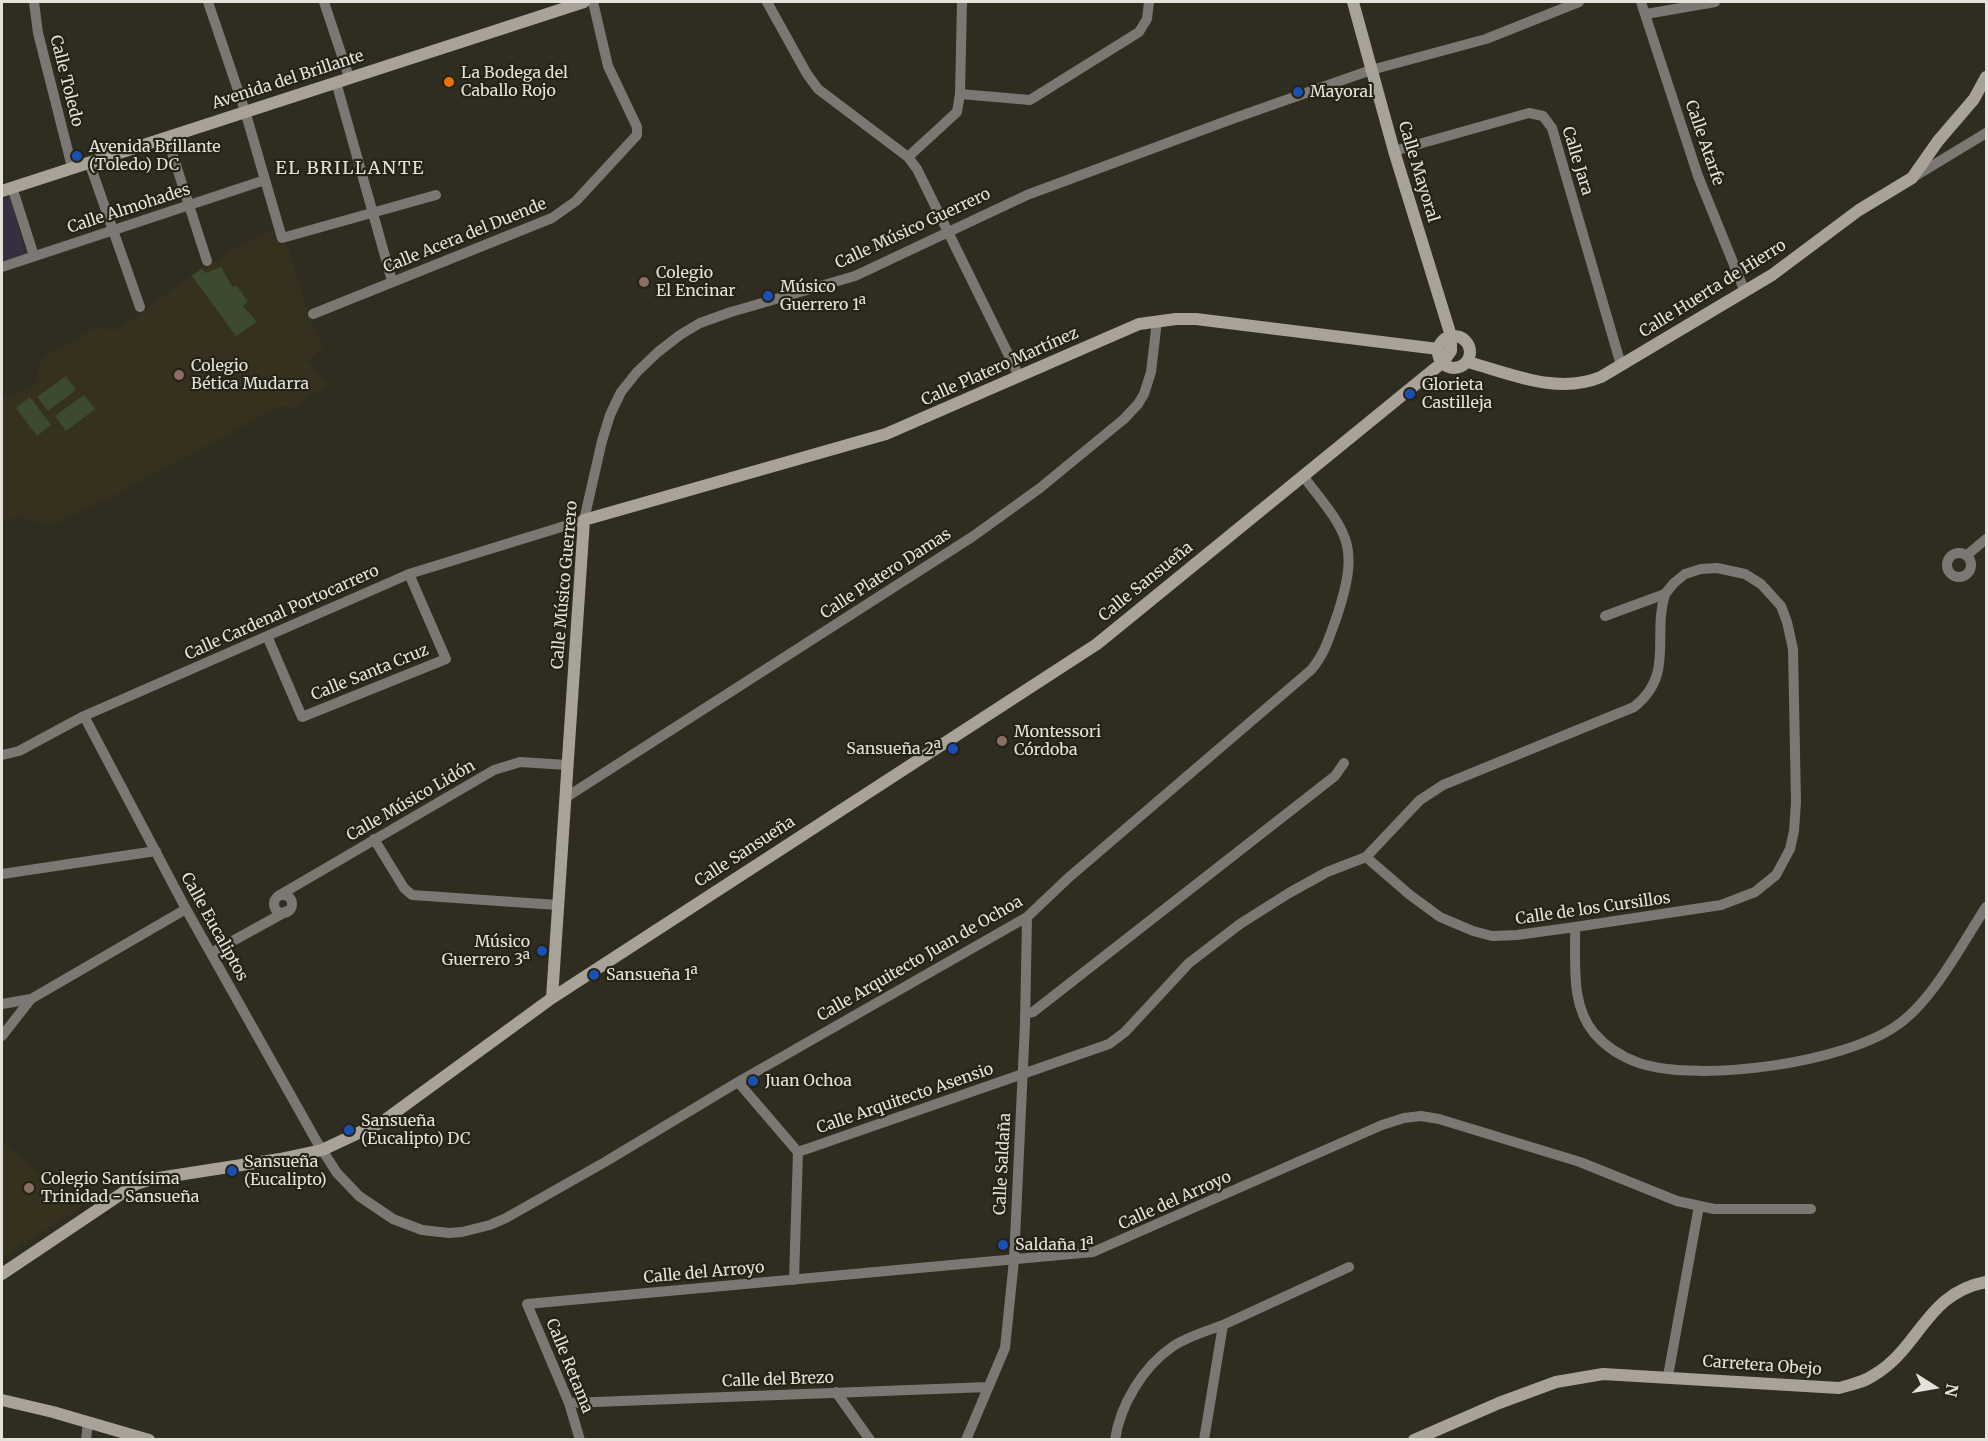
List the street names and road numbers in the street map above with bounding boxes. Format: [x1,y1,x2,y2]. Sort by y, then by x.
street label: Calle Toledo [45,33,87,129]
street label: Avenida del Brillante [210,46,366,114]
street label: Calle Atarfe [1680,98,1728,188]
street label: Calle Mayoral [1394,119,1442,225]
street label: Calle Jara [1557,124,1597,198]
street label: Calle Almohades [65,180,193,238]
street label: Calle Músico Guerrero [832,185,994,273]
street label: Calle Acera del Duende [381,194,549,278]
street label: Calle Huerta de Hierro [1636,236,1790,342]
street label: Calle Platero Martínez [919,324,1081,410]
street label: Calle Músico Guerrero [548,500,582,670]
street label: Calle Platero Damas [817,525,955,623]
street label: Calle Sansueña [1095,538,1197,626]
street label: Calle Cardenal Portocarrero [182,561,382,665]
street label: Calle Santa Cruz [308,641,432,705]
street label: Calle Músico Lidón [343,756,479,846]
street label: Calle Sansueña [691,812,799,892]
street label: Calle Eucaliptos [176,870,252,984]
street label: Calle de los Cursillos [1514,889,1672,929]
street label: Calle Arquitecto Juan de Ochoa [814,892,1026,1026]
street label: Calle Arquitecto Asensio [814,1060,996,1138]
street label: Calle Saldaña [991,1112,1015,1216]
street label: Calle del Arroyo [1116,1168,1234,1234]
street label: Calle del Arroyo [643,1258,765,1288]
street label: Calle Retama [541,1316,597,1416]
street label: Carretera Obejo [1702,1352,1822,1380]
street label: Calle del Brezo [722,1368,834,1392]

